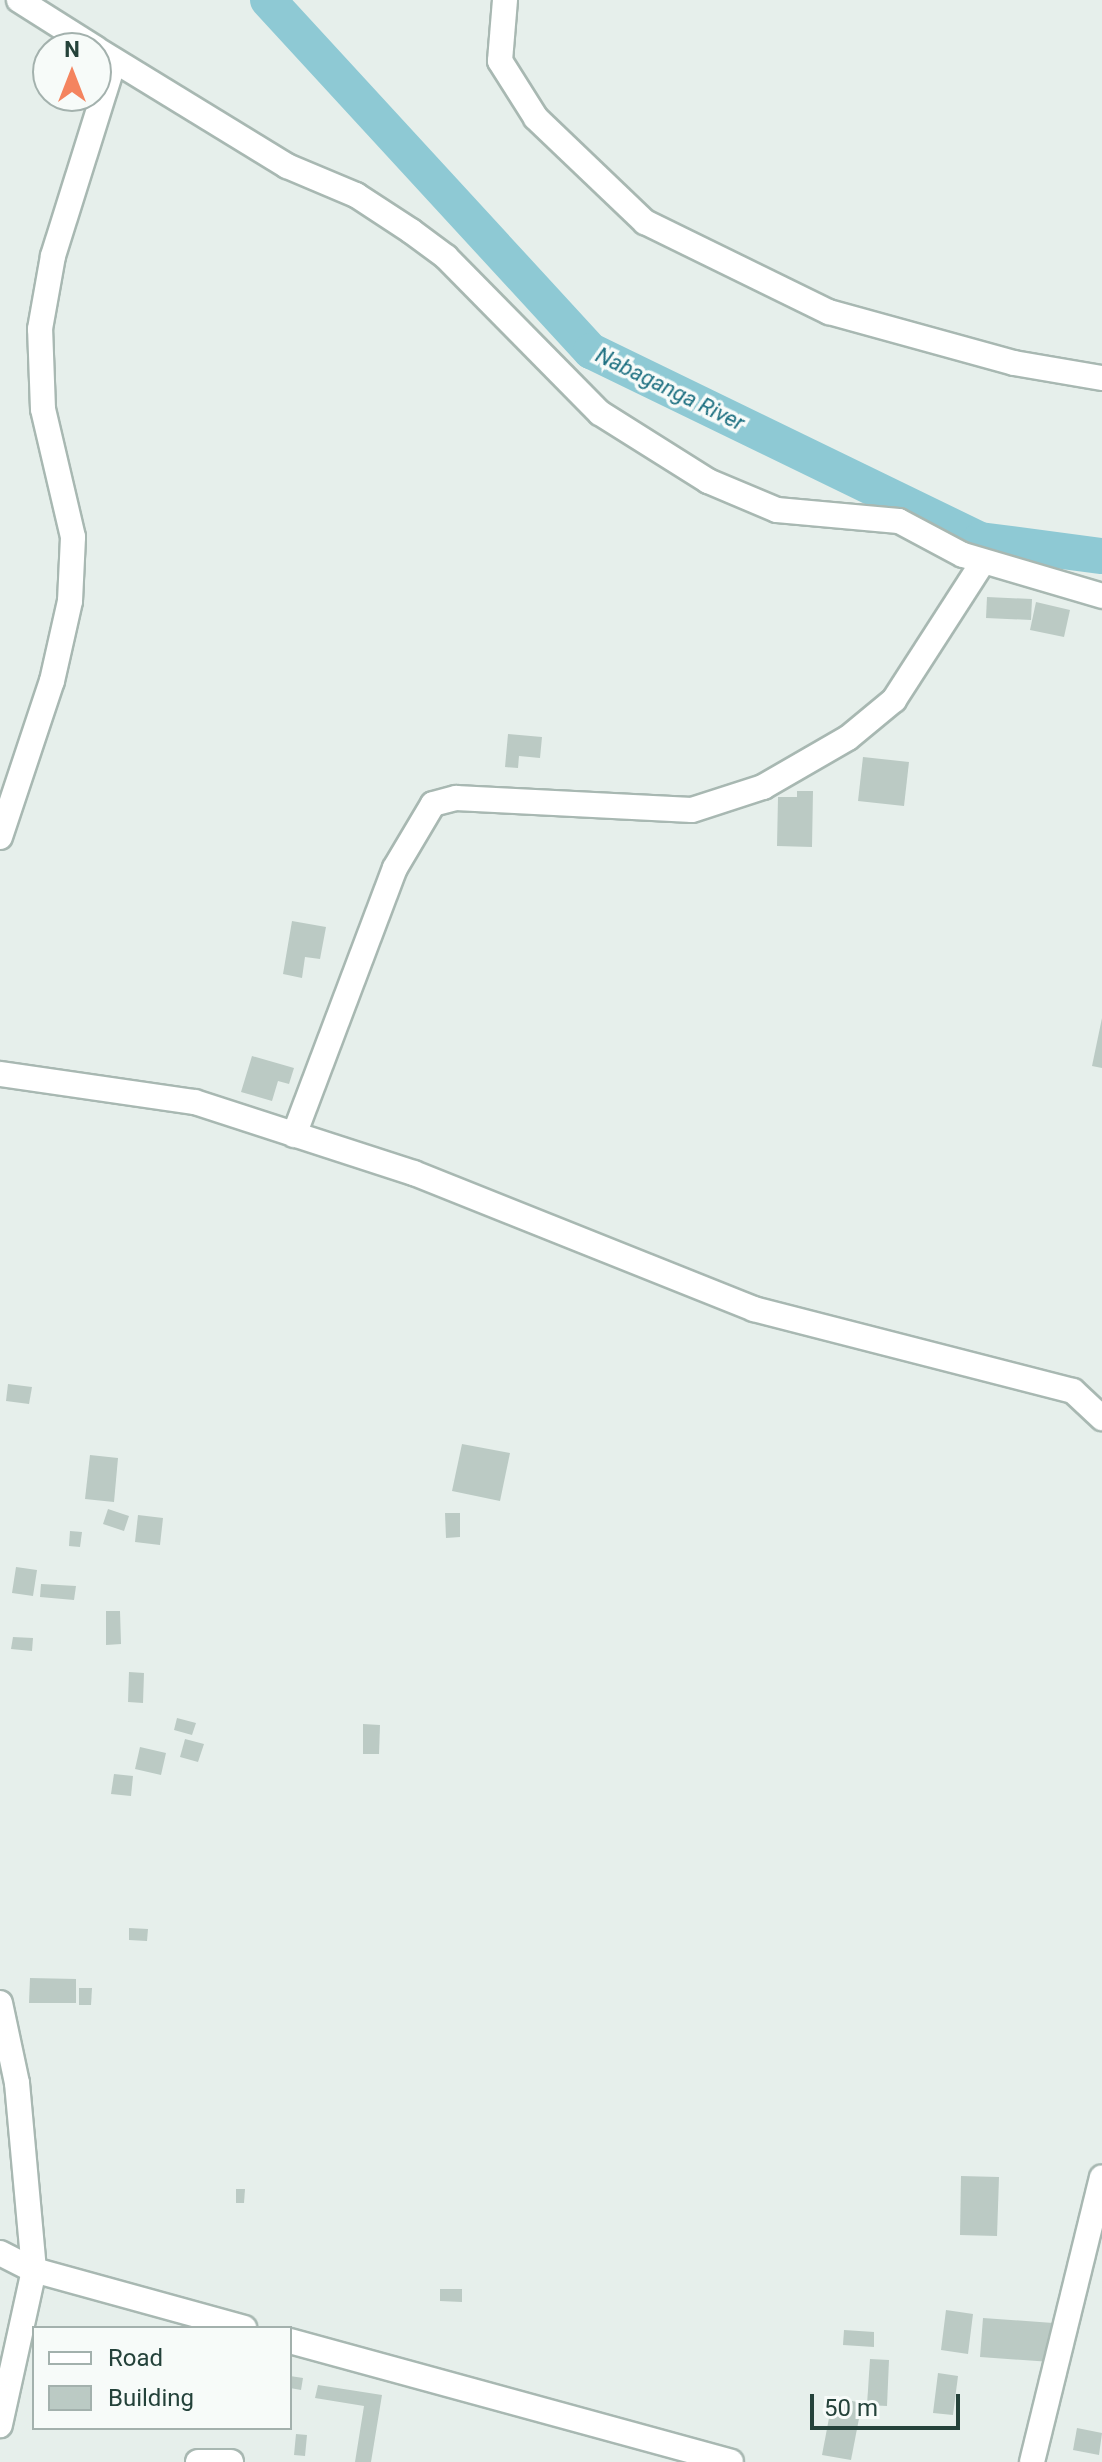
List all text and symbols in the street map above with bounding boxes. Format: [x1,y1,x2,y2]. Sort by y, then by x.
north arrow [32,32,112,112]
text: N [64,37,80,62]
water label: Nabaganga River [591,342,749,436]
legend [32,2326,292,2430]
text: Road [108,2344,163,2372]
scale bar [814,2378,964,2428]
text: Building [108,2384,194,2412]
text: 50 m [824,2394,878,2422]

